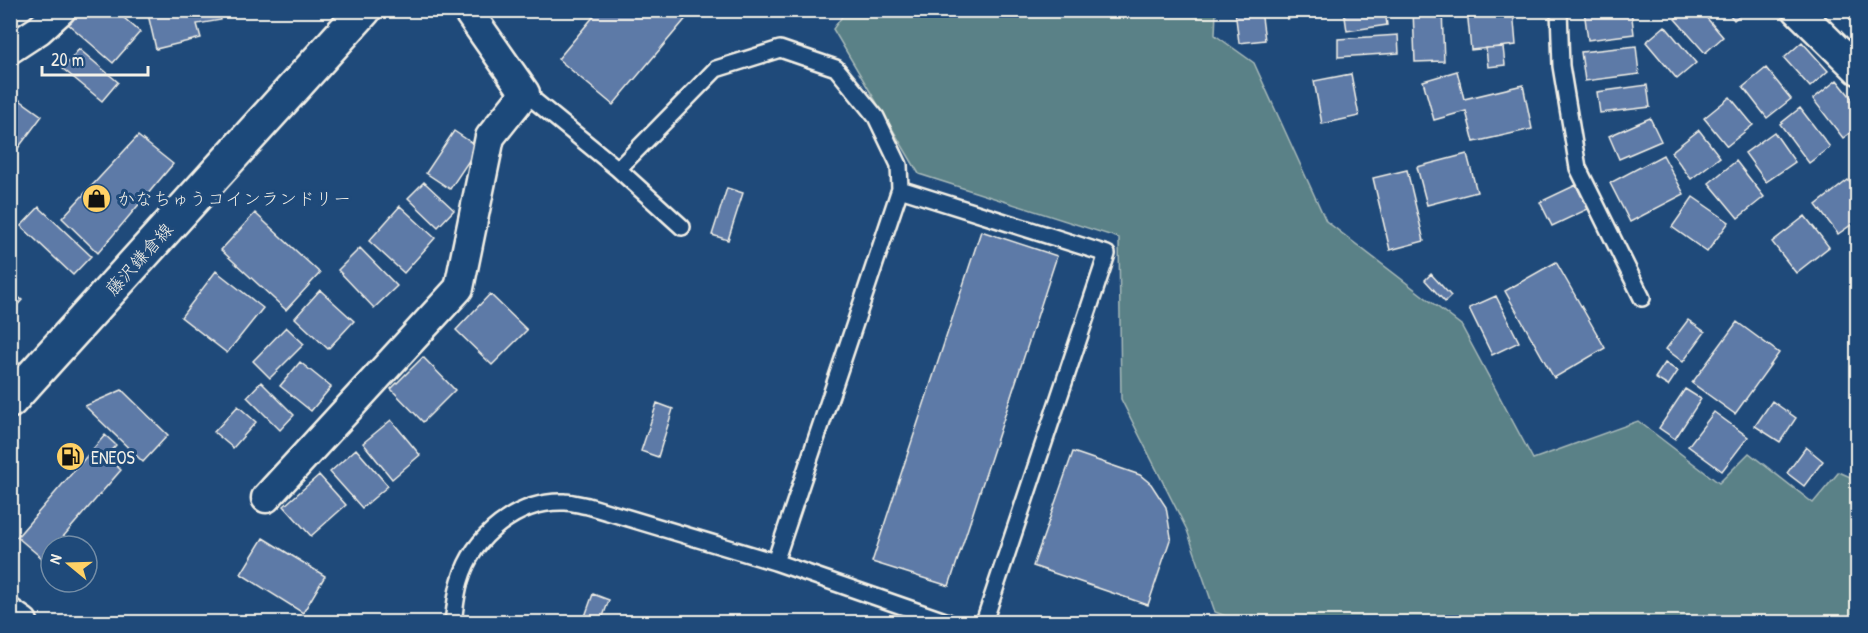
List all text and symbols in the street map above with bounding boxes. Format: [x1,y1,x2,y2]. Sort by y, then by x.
scale bar [42,39,148,77]
text: 20 m [51,47,84,72]
shop icon: かなちゅうコインランドリー [80,182,112,214]
place label: かなちゅうコインランドリー [117,186,351,211]
street label: 藤沢鎌倉線 [100,217,178,301]
fuel station icon: ENEOS [54,441,86,473]
place label: ENEOS [91,445,135,470]
north arrow [39,534,99,594]
text: N [43,551,67,567]

